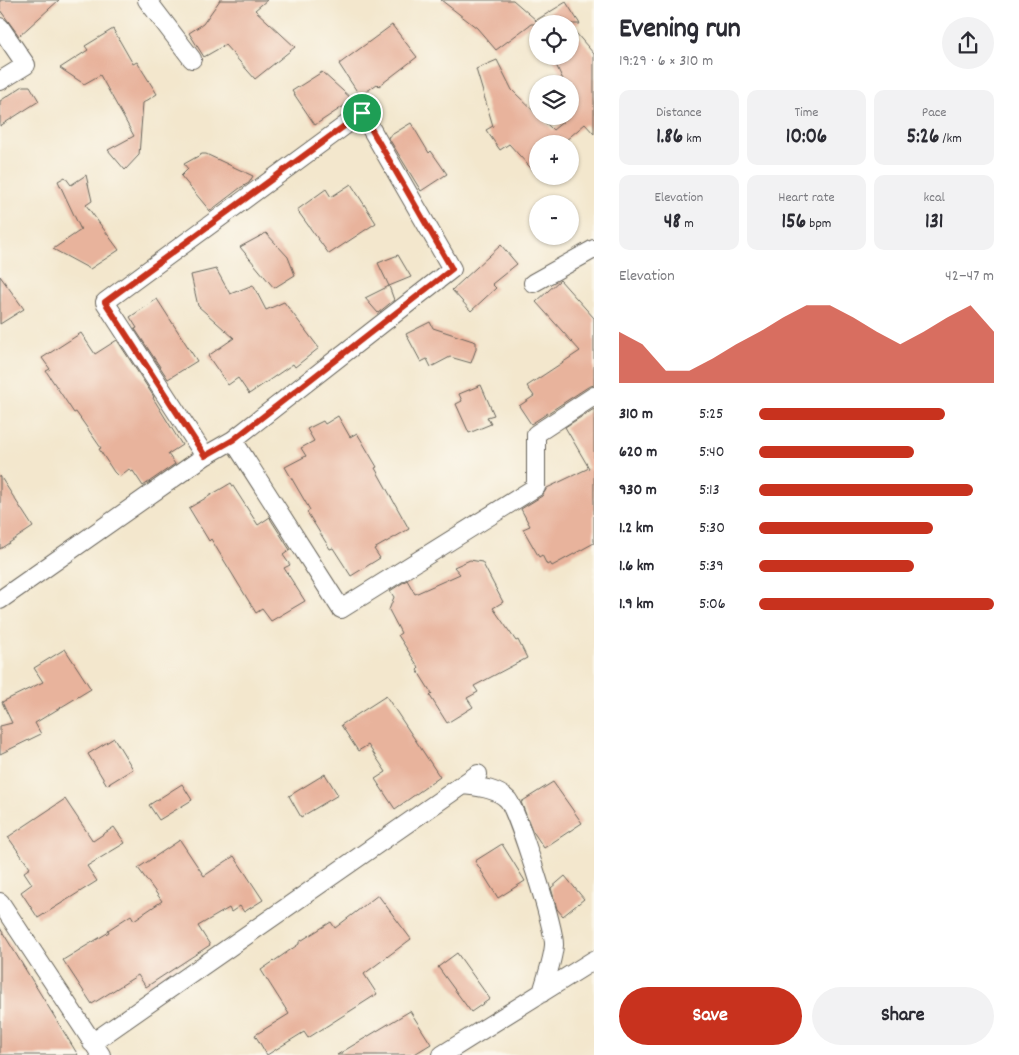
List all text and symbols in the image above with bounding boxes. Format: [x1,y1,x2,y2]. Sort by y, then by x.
text: Evening run [619,11,741,51]
map controls [529,15,579,245]
button: locate [529,15,579,65]
button: share [942,17,994,69]
text: 19:29 · 6 × 310 m [619,50,713,73]
button: layers [529,75,579,125]
pin [341,92,383,134]
icon: arrive [348,99,376,127]
text: Distance [656,103,702,123]
text: Time [795,103,818,123]
text: Pace [922,103,947,123]
text: 1.86 [656,123,683,153]
text: 10:06 [786,123,827,153]
text: 5:26 [907,123,939,153]
text: km [683,129,702,149]
text: /km [939,129,962,149]
button: + [529,135,579,185]
text: Elevation [654,188,703,208]
text: Heart rate [778,188,835,208]
text: kcal [924,188,945,208]
button: − [529,195,579,245]
text: 48 [664,208,681,238]
text: 156 [782,208,806,238]
text: 131 [925,208,943,238]
text: m [681,214,694,234]
text: bpm [806,214,831,234]
text: Elevation [619,265,675,288]
text: 42–47 m [945,265,994,288]
text: 310 m [619,403,653,426]
text: 5:25 [699,403,723,426]
text: 620 m [619,441,657,464]
text: 5:40 [699,441,724,464]
text: 930 m [619,479,657,502]
text: 5:13 [699,479,720,502]
text: 1.2 km [619,517,653,540]
text: 5:30 [699,517,725,540]
text: 1.6 km [619,555,654,578]
text: 5:39 [699,555,724,578]
text: 1.9 km [619,593,654,616]
text: 5:06 [699,593,726,616]
button: Save [619,987,802,1045]
button: Share [812,987,994,1045]

